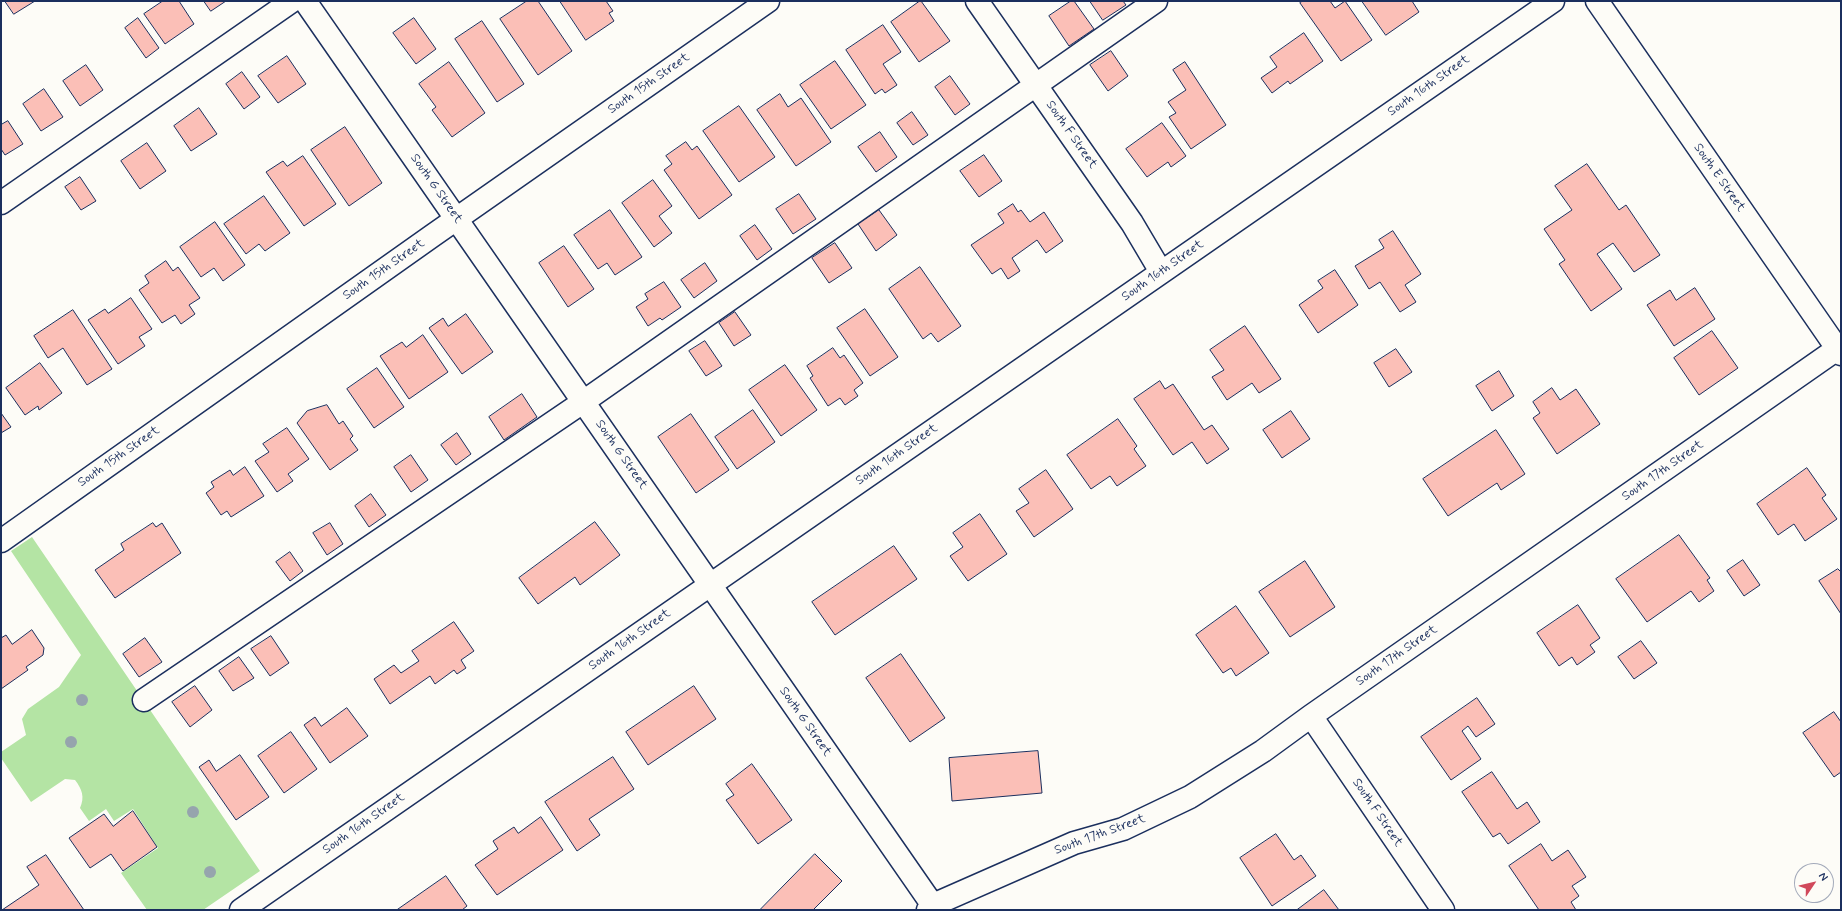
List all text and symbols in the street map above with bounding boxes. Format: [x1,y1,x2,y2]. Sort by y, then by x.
street label: South 15th Street [605,50,693,118]
street label: South 16th Street [1385,52,1473,120]
street label: South F Street [1042,98,1100,172]
street label: South E Street [1690,141,1748,215]
street label: South G Street [406,151,466,227]
street label: South 15th Street [340,236,428,304]
street label: South 16th Street [1119,237,1207,305]
street label: South G Street [591,417,651,493]
street label: South 16th Street [853,421,941,489]
street label: South 15th Street [75,423,163,491]
street label: South 17th Street [1619,437,1707,505]
street label: South 16th Street [586,606,674,674]
street label: South 17th Street [1353,622,1441,690]
street label: South G Street [775,684,835,760]
street label: South F Street [1348,776,1406,850]
street label: South 16th Street [320,790,408,858]
street label: South 17th Street [1052,811,1148,859]
north arrow [1794,863,1834,903]
text: N [1815,870,1831,884]

